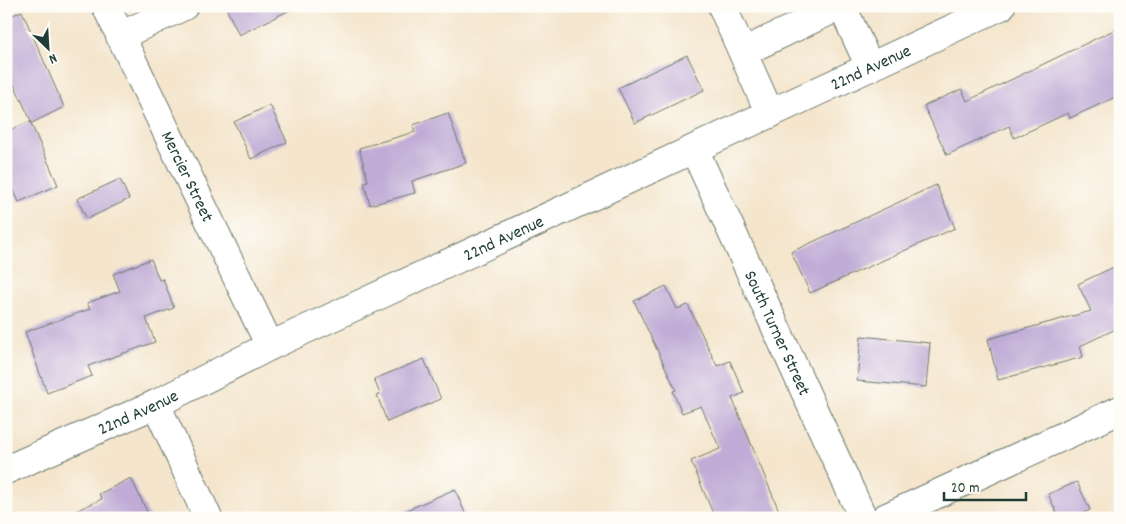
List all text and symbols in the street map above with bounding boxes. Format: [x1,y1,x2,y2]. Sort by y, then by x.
north arrow [22,22,72,72]
street label: 22nd Avenue [827,40,916,98]
text: N [45,47,60,69]
street label: Mercier Street [153,128,219,227]
street label: 22nd Avenue [460,210,549,269]
street label: South Turner Street [736,267,816,401]
street label: 22nd Avenue [94,385,183,443]
scale bar [944,469,1026,501]
text: 20 m [951,478,979,500]

